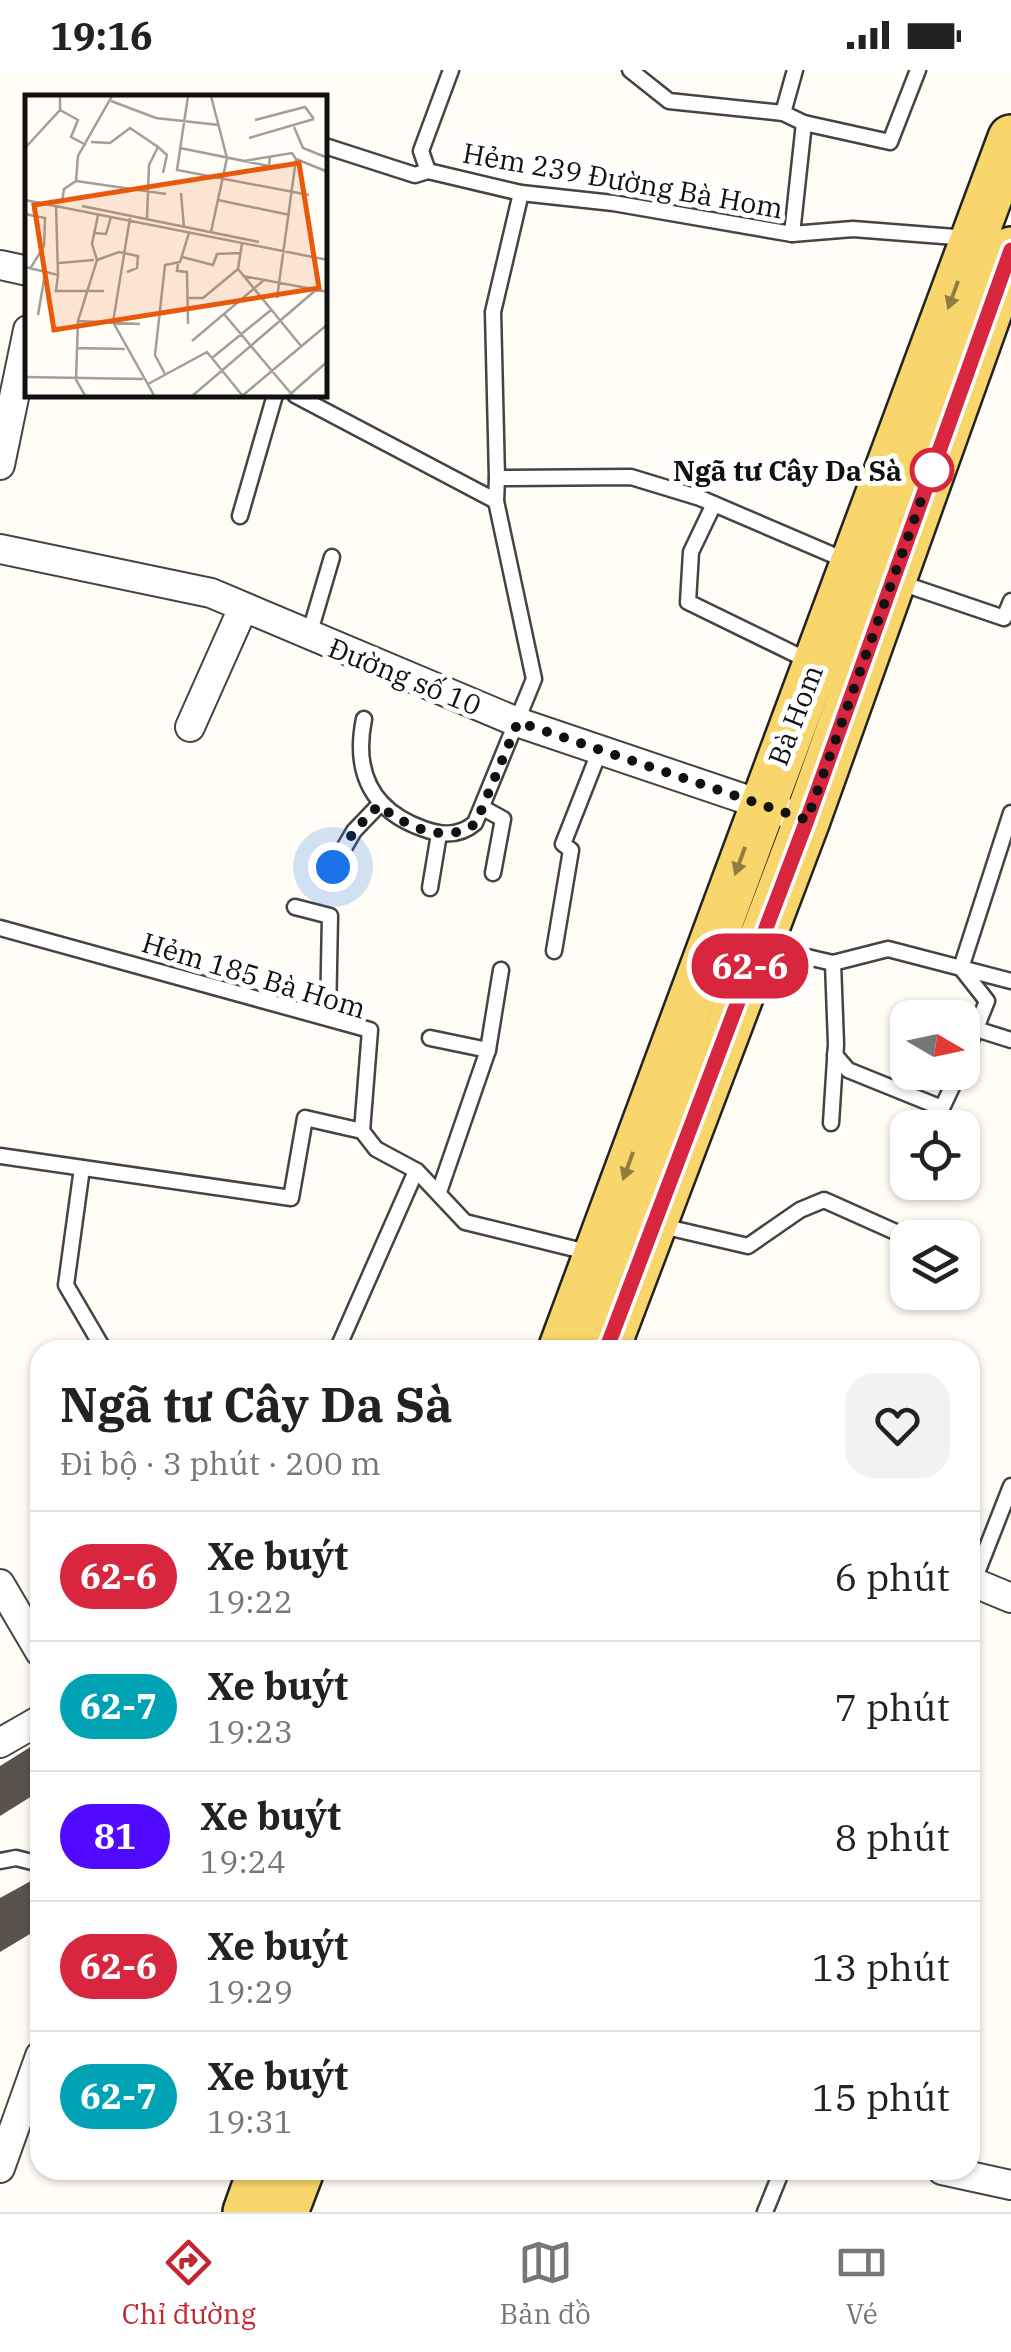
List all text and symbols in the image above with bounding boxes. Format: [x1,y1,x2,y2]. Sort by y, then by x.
text: 19:16 [50,11,153,60]
inset map [25,95,328,398]
street label: Hẻm 239 Đường Bà Hom [460,134,786,226]
one-way arrow [945,280,960,310]
marker: Ngã tư Cây Da Sà [911,449,953,491]
place label: Ngã tư Cây Da Sà [673,452,902,489]
street label: Đường số 10 [323,628,487,724]
street label: Bà Hom [759,659,831,771]
your location [308,842,358,892]
one-way arrow [732,847,747,877]
street label: Hẻm 185 Bà Hom [138,923,370,1027]
line badge: 62-6 [680,934,820,998]
text: 62-6 [712,943,788,989]
north arrow [890,1000,980,1090]
map controls [890,1000,980,1310]
button: locate [890,1110,980,1200]
one-way arrow [620,1152,635,1182]
button: layers [890,1220,980,1310]
text: Ngã tư Cây Da Sà [60,1373,453,1435]
button: heart [845,1373,950,1478]
text: Đi bộ · 3 phút · 200 m [60,1442,381,1484]
text: Xe buýt [207,1531,348,1580]
text: 6 phút [834,1552,950,1601]
text: 62-6 [80,1553,157,1599]
text: 19:22 [207,1580,293,1622]
text: Xe buýt [207,1661,348,1710]
text: 7 phút [834,1682,950,1731]
text: 62-7 [80,1683,157,1729]
text: 19:23 [207,1710,293,1752]
text: Xe buýt [200,1791,341,1840]
text: 8 phút [834,1812,950,1861]
text: 81 [94,1813,136,1859]
text: 19:24 [200,1840,286,1882]
text: Xe buýt [207,1921,348,1970]
text: 13 phút [812,1942,950,1991]
text: 62-6 [80,1943,157,1989]
text: 19:29 [207,1970,293,2012]
text: Xe buýt [207,2051,348,2100]
text: 15 phút [812,2072,950,2121]
text: 62-7 [80,2073,157,2119]
text: 19:31 [207,2100,293,2142]
tab: Chỉ đường [122,2235,256,2332]
tab: Bản đồ [499,2235,591,2332]
tab: Vé [834,2235,889,2332]

